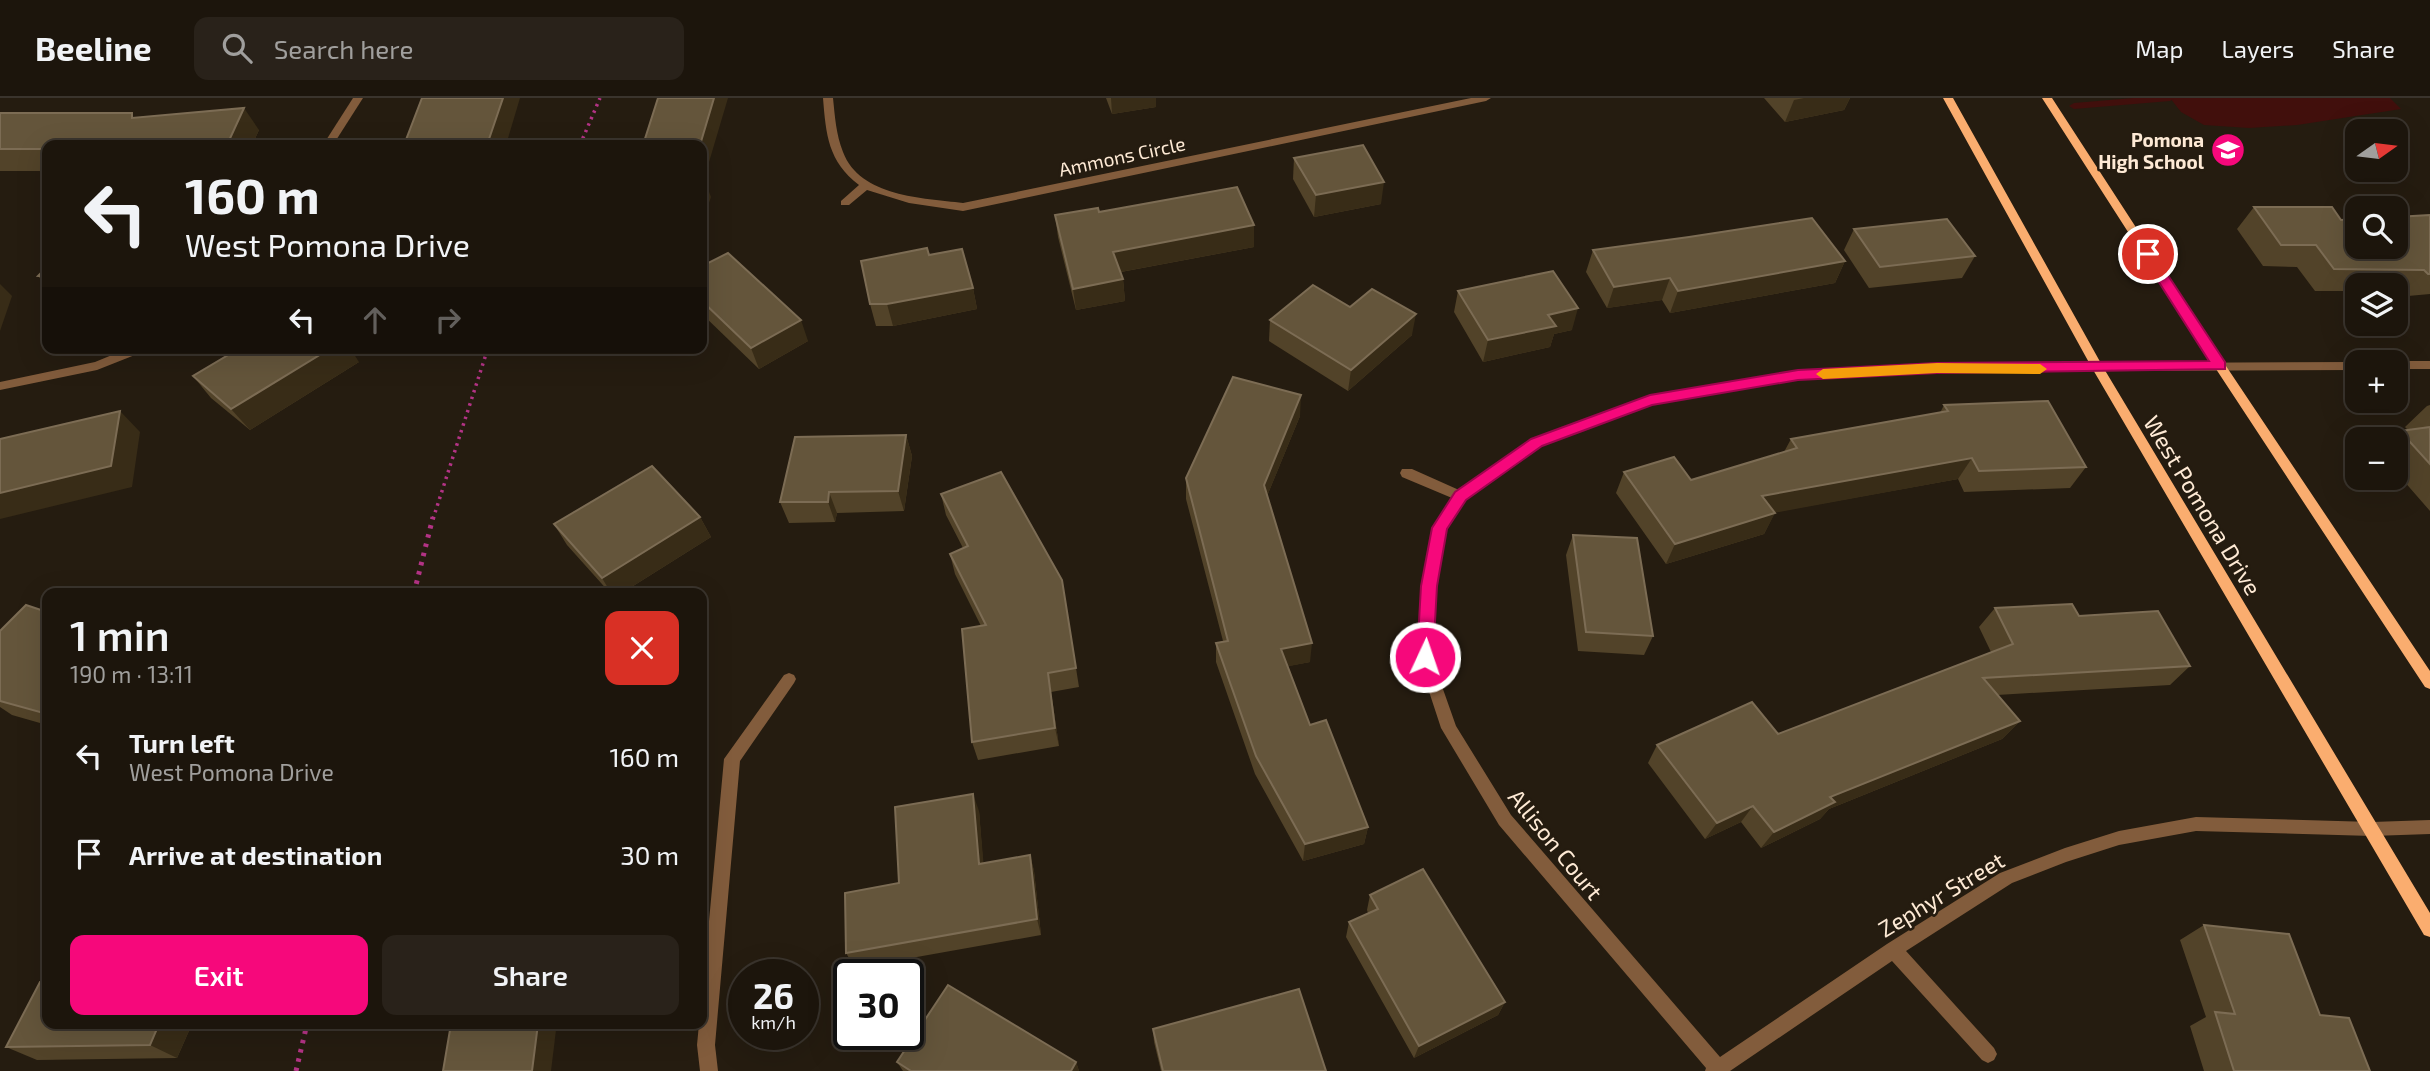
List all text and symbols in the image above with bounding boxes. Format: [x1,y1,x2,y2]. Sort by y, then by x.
search box [194,17,684,80]
text: Beeline [35,28,152,68]
icon: search [218,29,256,67]
text: Search here [274,33,413,64]
text: Map [2135,34,2183,63]
text: Layers [2221,34,2294,63]
text: Share [2332,34,2395,63]
north arrow [2345,119,2408,182]
map controls [2345,119,2408,490]
place label: Pomona High School [2098,128,2205,173]
street label: Ammons Circle [1057,131,1187,181]
school or university icon: Pomona High School [2209,131,2247,169]
text: 160 m [185,165,320,224]
icon: left [70,168,161,259]
button: search [2345,196,2408,259]
pin [2118,224,2178,284]
text: West Pomona Drive [185,225,470,263]
icon: arrive [2129,235,2167,273]
button: layers [2345,273,2408,336]
icon: left [283,301,321,339]
icon: ahead [356,301,394,339]
icon: right [429,301,467,339]
button: + [2345,350,2408,413]
street label: West Pomona Drive [2138,410,2268,600]
button: − [2345,427,2408,490]
text: 1 min [70,609,170,659]
button: close [605,611,679,685]
position arrow [1388,620,1462,694]
text: 190 m · 13:11 [70,660,193,688]
text: Turn left [129,727,235,758]
icon: left [70,737,108,775]
text: 160 m [610,741,679,772]
text: West Pomona Drive [129,758,334,786]
street label: Allison Court [1503,783,1609,905]
icon: arrive [70,835,108,873]
text: Arrive at destination [129,839,382,870]
text: 30 m [620,839,679,870]
street label: Zephyr Street [1873,845,2009,943]
button: Exit [70,935,368,1015]
button: Share [382,935,679,1015]
speed limit sign: 30 [833,959,924,1050]
text: 26 [753,974,794,1016]
text: km/h [751,1011,796,1033]

